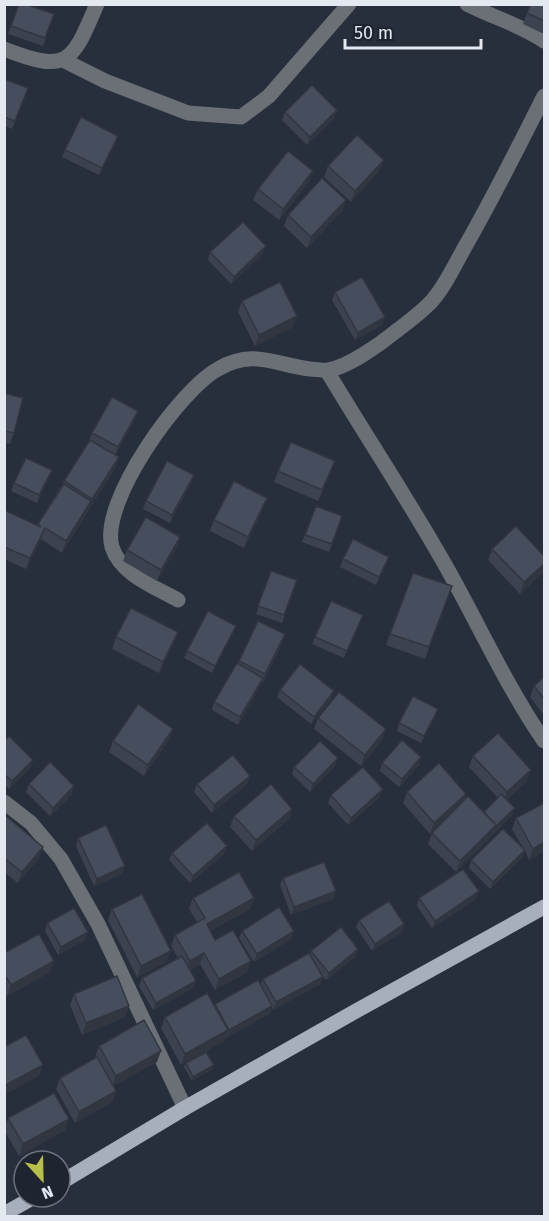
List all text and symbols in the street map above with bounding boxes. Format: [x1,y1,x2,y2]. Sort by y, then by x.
scale bar [345,12,482,50]
text: 50 m [354,22,393,44]
north arrow [12,1149,72,1209]
text: N [39,1182,56,1203]

